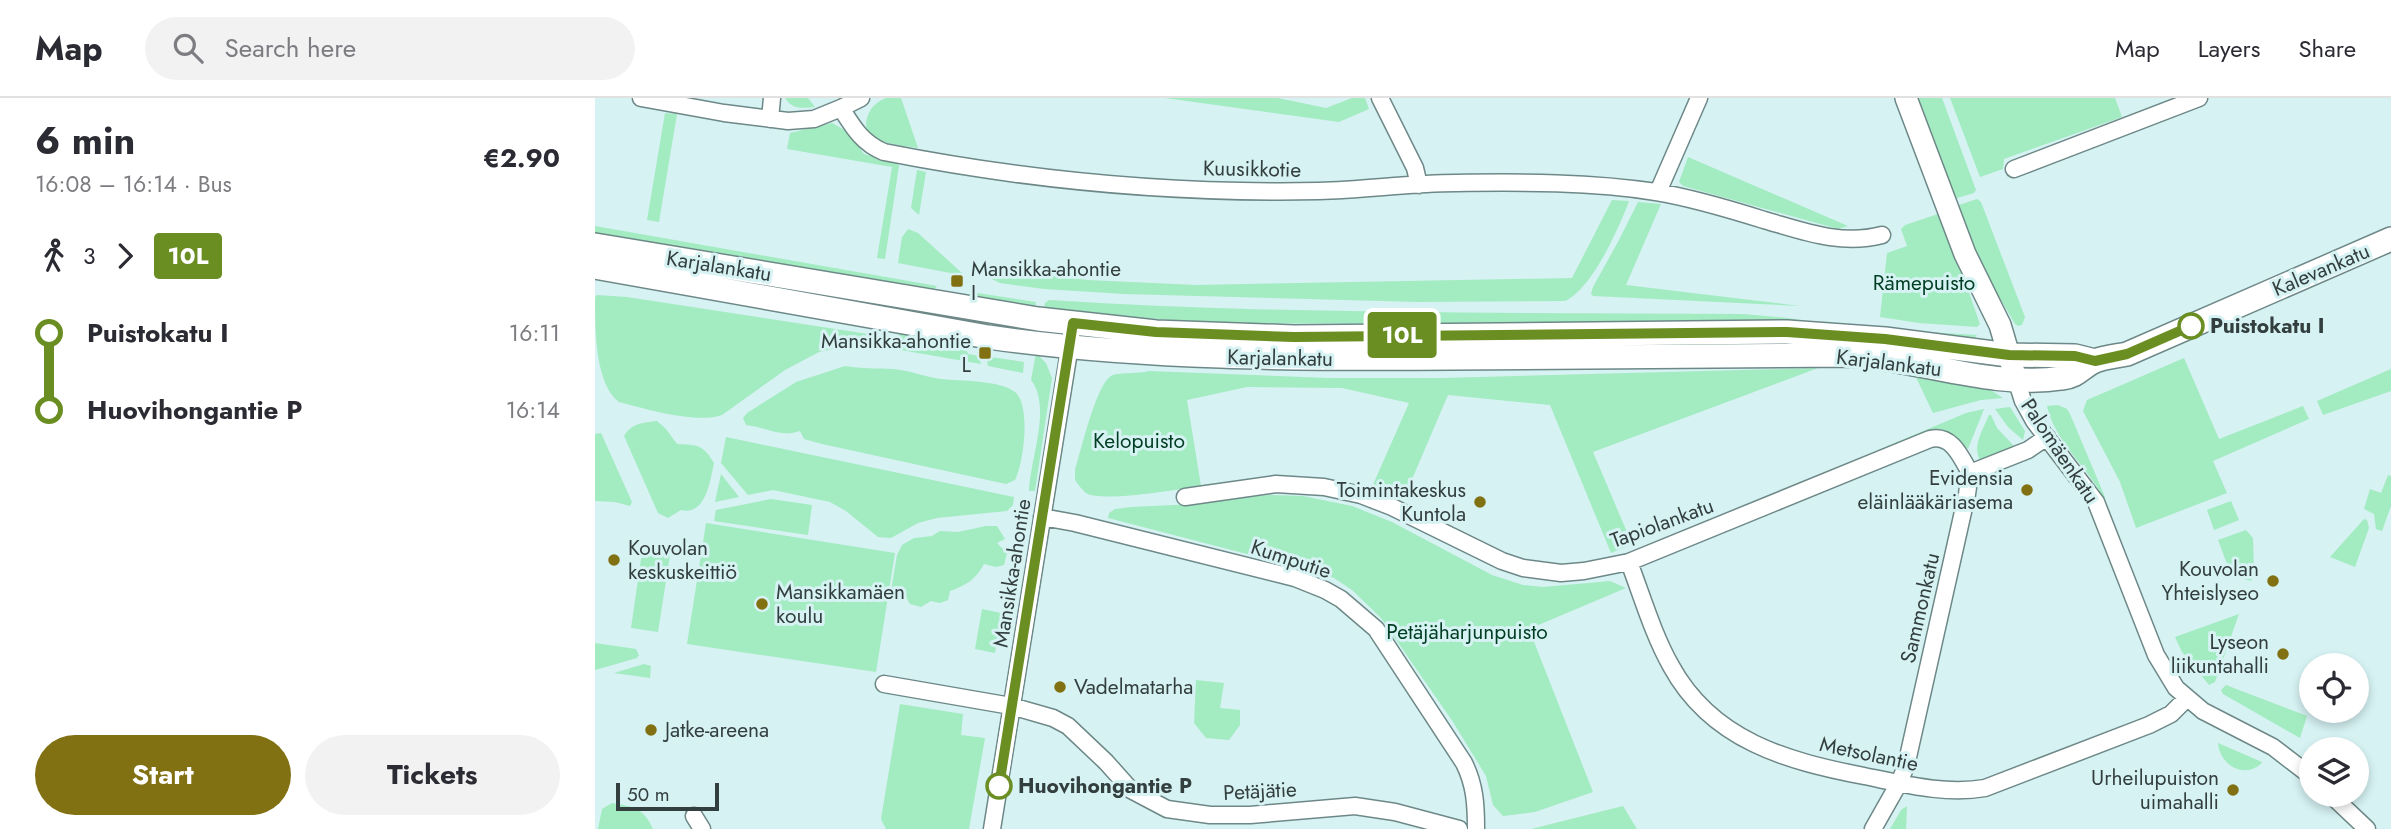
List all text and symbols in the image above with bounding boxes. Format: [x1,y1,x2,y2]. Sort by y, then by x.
search box [145,17,635,80]
text: Map [35,25,103,72]
icon: search [169,29,207,67]
text: Search here [225,29,356,67]
text: Map [2115,31,2160,66]
text: Layers [2198,31,2260,66]
text: Share [2298,31,2356,66]
text: 6 min [35,113,135,168]
text: €2.90 [483,139,560,177]
street label: Kuusikkotie [1203,153,1302,185]
text: 16:08 – 16:14 · Bus [35,167,232,201]
street label: Kalevankatu [2268,236,2374,304]
icon: walk [35,237,73,275]
icon: forward [106,237,144,275]
text: 10L [168,238,208,273]
text: 3 [83,239,96,273]
street label: Karjalankatu [664,243,774,289]
place label: Mansikka-ahontie I [971,254,1121,308]
park label: Rämepuisto [1873,268,1975,298]
marker: Mansikka-ahontie I [949,273,965,289]
place label: Puistokatu I [2210,311,2324,341]
line badge: 10L [1362,312,1442,358]
marker: Puistokatu I [2178,313,2204,339]
text: Puistokatu I [87,314,229,352]
text: 16:11 [509,316,560,350]
text: 10L [1382,317,1422,352]
place label: Mansikka-ahontie L [821,326,972,380]
street label: Karjalankatu [1227,342,1333,374]
street label: Karjalankatu [1835,342,1943,384]
marker: Mansikka-ahontie L [977,345,993,361]
text: Huovihongantie P [87,391,302,429]
street label: Palomäenkatu [2014,392,2106,510]
text: 16:14 [506,393,560,427]
park label: Kelopuisto [1093,426,1185,456]
place label: Evidensia eläinlääkäriasema [1858,463,2013,517]
place label: Toimintakeskus Kuntola [1337,475,1466,529]
marker: Evidensia eläinlääkäriasema [2019,482,2035,498]
street label: Tapiolankatu [1606,490,1718,556]
marker: Toimintakeskus Kuntola [1472,494,1488,510]
street label: Mansikka-ahontie [985,496,1039,649]
street label: Kumputie [1247,532,1335,586]
place label: Kouvolan keskuskeittiö [628,533,737,587]
street label: Sammonkatu [1893,550,1947,666]
marker: Kouvolan keskuskeittiö [606,552,622,568]
place label: Kouvolan Yhteislyseo [2162,554,2259,608]
marker: Kouvolan Yhteislyseo [2265,573,2281,589]
place label: Mansikkamäen koulu [776,577,905,631]
marker: Mansikkamäen koulu [754,596,770,612]
park label: Petäjäharjunpuisto [1386,617,1548,647]
place label: Lyseon liikuntahalli [2171,627,2269,681]
marker: Lyseon liikuntahalli [2275,646,2291,662]
map controls [2299,653,2369,807]
button: locate [2299,653,2369,723]
place label: Vadelmatarha [1074,672,1193,702]
marker: Vadelmatarha [1052,679,1068,695]
place label: Jatke-areena [662,715,769,745]
marker: Jatke-areena [643,722,659,738]
street label: Metsolantie [1817,729,1921,779]
button: Start [35,735,291,815]
button: Tickets [305,735,560,815]
button: layers [2299,737,2369,807]
place label: Urheilupuiston uimahalli [2091,763,2219,817]
place label: Huovihongantie P [1018,771,1192,801]
marker: Huovihongantie P [986,773,1012,799]
street label: Petäjätie [1222,774,1298,808]
scale bar [616,780,719,812]
text: 50 m [627,781,670,808]
marker: Urheilupuiston uimahalli [2225,782,2241,798]

